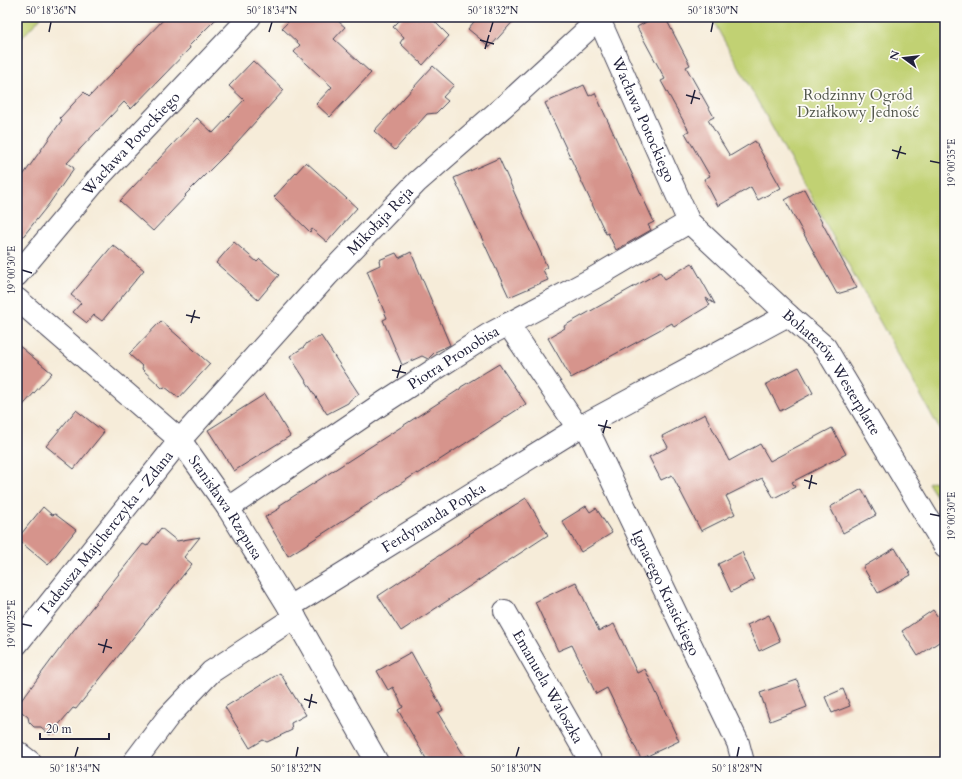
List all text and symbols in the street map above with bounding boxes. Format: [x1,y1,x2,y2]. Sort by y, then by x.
text: 50°18'36"N [26,4,77,18]
text: 50°18'34"N [247,4,298,18]
text: 50°18'32"N [468,4,519,18]
text: 50°18'30"N [688,4,739,18]
north arrow [884,38,924,78]
text: N [886,49,903,62]
street label: Wacława Potockiego [606,53,680,185]
park label: Rodzinny Ogród Działkowy Jedność [797,85,919,122]
street label: Wacława Potockiego [77,87,184,201]
text: 19°00'35"E [945,139,959,187]
street label: Mikołaja Reja [342,182,418,259]
text: 19°00'30"E [5,246,19,294]
street label: Bohaterów Westerplatte [778,305,886,439]
street label: Piotra Pronobisa [404,321,503,394]
street label: Tadeusza Majcherczyka - Zdana [34,446,178,620]
street label: Stanisława Rzepusa [184,451,268,564]
street label: Ferdynanda Popka [378,478,490,557]
text: 19°00'30"E [945,492,959,540]
street label: Ignacego Krasickiego [627,526,705,659]
text: 19°00'25"E [5,600,19,648]
street label: Emanuela Waloszka [508,626,589,747]
scale bar [40,715,109,741]
text: 20 m [46,721,73,737]
text: 50°18'34"N [50,762,101,776]
text: 50°18'32"N [271,762,322,776]
text: 50°18'30"N [491,762,542,776]
text: 50°18'28"N [712,762,763,776]

